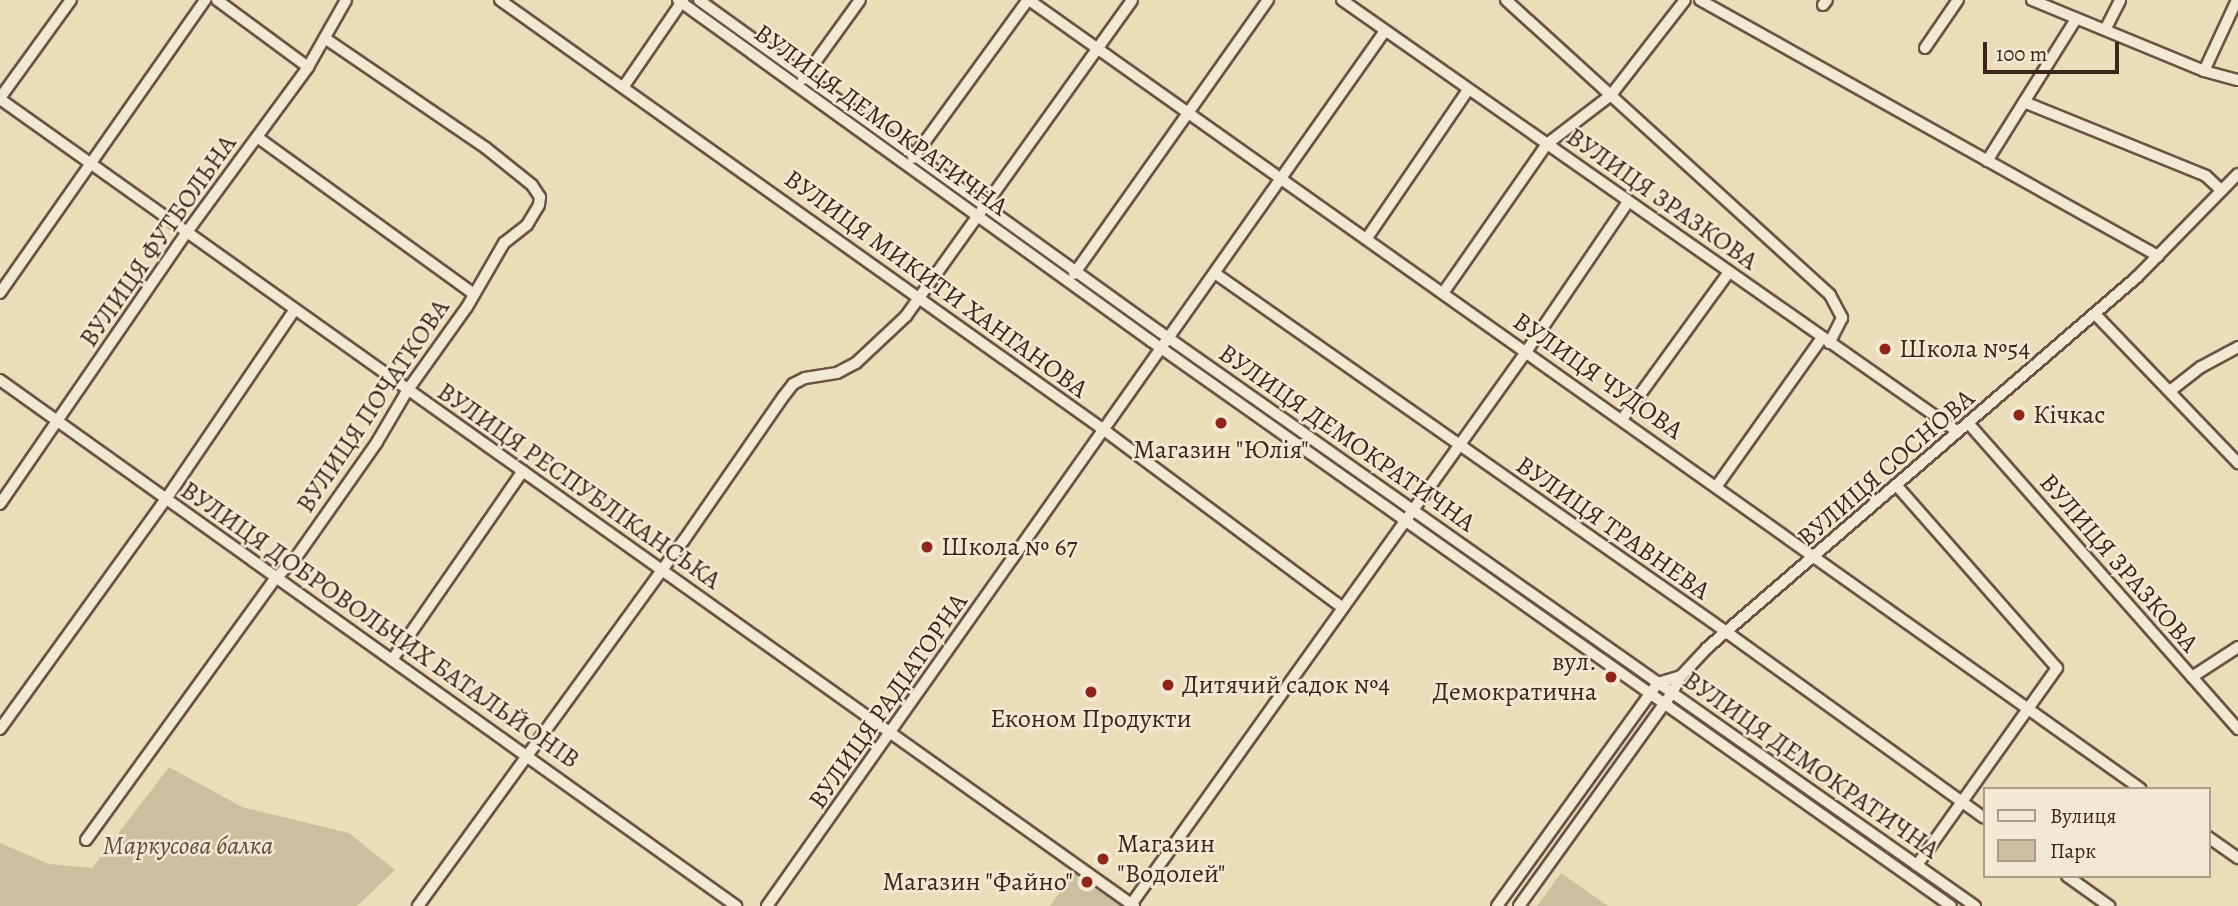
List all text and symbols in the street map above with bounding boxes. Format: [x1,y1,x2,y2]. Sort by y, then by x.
street label: ВУЛИЦЯ ДЕМОКРАТИЧНА [748,17,1014,223]
scale bar [1986,28,2122,72]
text: 100 m [1996,40,2047,68]
street label: ВУЛИЦЯ ЗРАЗКОВА [1560,121,1764,277]
street label: ВУЛИЦЯ ФУТБОЛЬНА [73,129,243,353]
street label: ВУЛИЦЯ МИКИТИ ХАНГАНОВА [778,163,1094,405]
street label: ВУЛИЦЯ ПОЧАТКОВА [290,293,456,519]
street label: ВУЛИЦЯ ЧУДОВА [1507,306,1689,446]
place label: Школа №54 [1899,333,2030,365]
street label: ВУЛИЦЯ ДЕМОКРАТИЧНА [1213,337,1481,539]
marker: Школа №54 [1877,341,1893,357]
street label: ВУЛИЦЯ РЕСПУБЛІКАНСЬКА [431,376,727,596]
street label: ВУЛИЦЯ СОСНОВА [1791,383,1981,553]
place label: Кічкас [2033,399,2106,431]
marker: Кічкас [2011,407,2027,423]
marker: Магазин "Юлія" [1213,415,1229,431]
place label: Магазин "Юлія" [1133,434,1309,466]
street label: ВУЛИЦЯ ТРАВНЕВА [1510,449,1716,607]
street label: ВУЛИЦЯ ЗРАЗКОВА [2033,467,2205,659]
street label: ВУЛИЦЯ ДОБРОВОЛЬЧИХ БАТАЛЬЙОНІВ [175,475,585,775]
place label: Школа № 67 [941,531,1077,563]
marker: Школа № 67 [919,539,935,555]
street label: ВУЛИЦЯ РАДІАТОРНА [802,587,974,815]
place label: вул. Демократична [1432,646,1597,708]
street label: ВУЛИЦЯ ДЕМОКРАТИЧНА [1677,664,1945,866]
place label: Дитячий садок №4 [1182,669,1390,701]
marker: вул. Демократична [1603,669,1619,685]
marker: Дитячий садок №4 [1160,677,1176,693]
marker: Економ Продукти [1083,684,1099,700]
place label: Економ Продукти [990,703,1192,735]
legend [1982,787,2210,878]
text: Вулиця [2050,802,2116,830]
place label: Магазин "Водолей" [1117,828,1226,890]
park label: Маркусова балка [103,830,273,862]
text: Парк [2050,837,2096,865]
marker: Магазин "Водолей" [1095,851,1111,867]
place label: Магазин "Файно" [882,866,1073,898]
marker: Магазин "Файно" [1079,874,1095,890]

